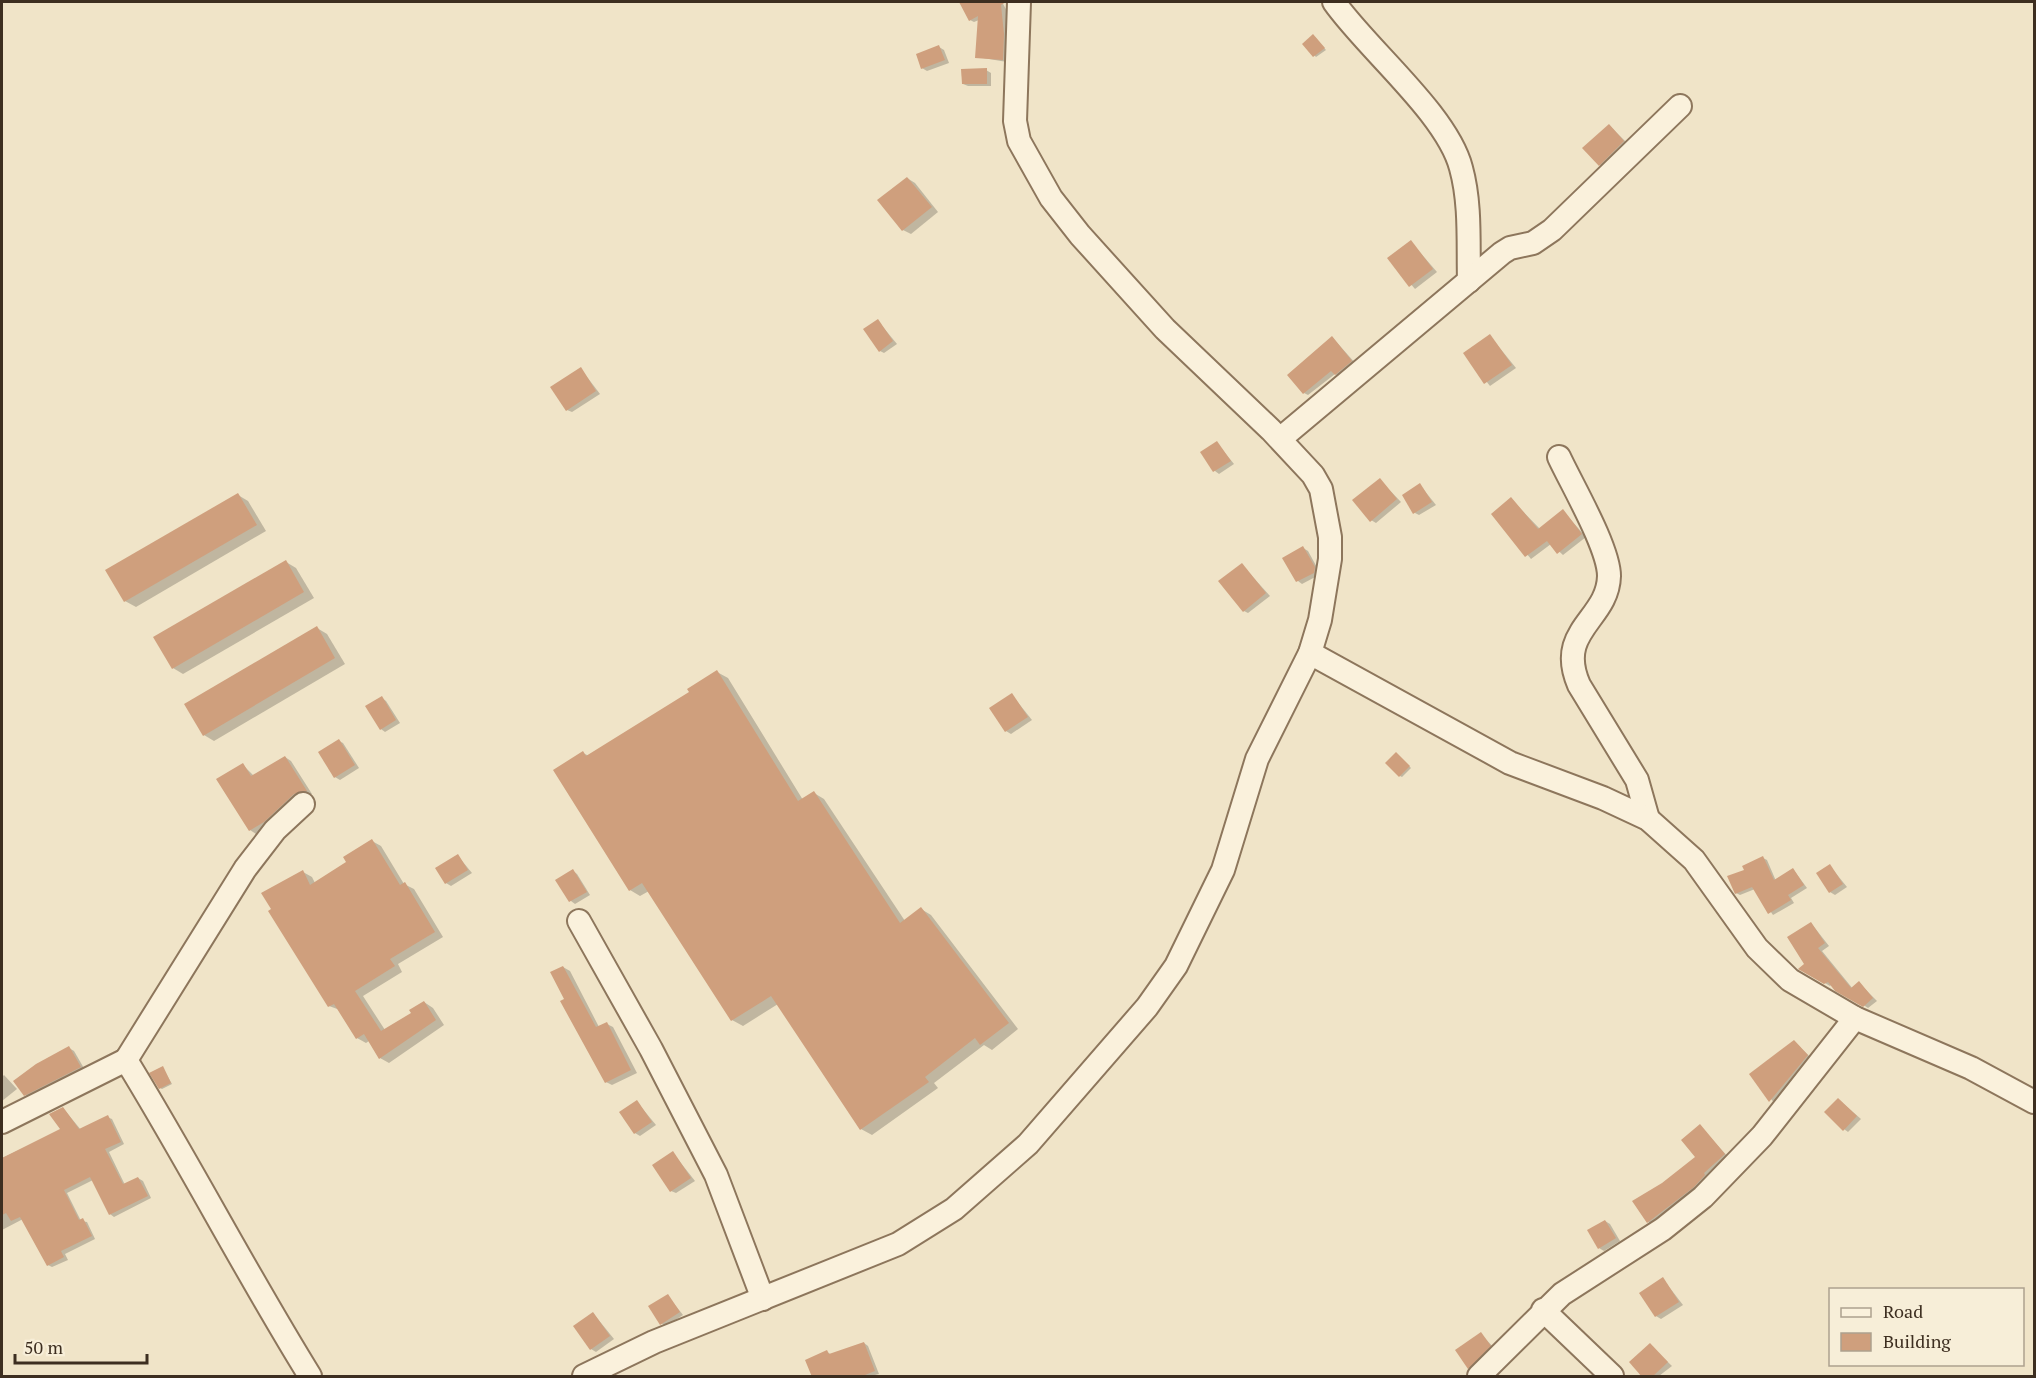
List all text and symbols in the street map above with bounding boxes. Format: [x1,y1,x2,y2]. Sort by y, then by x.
legend [1829,1288,2024,1366]
text: Road [1883,1299,1923,1323]
scale bar [15,1327,147,1365]
text: Building [1883,1329,1951,1353]
text: 50 m [24,1335,64,1359]

